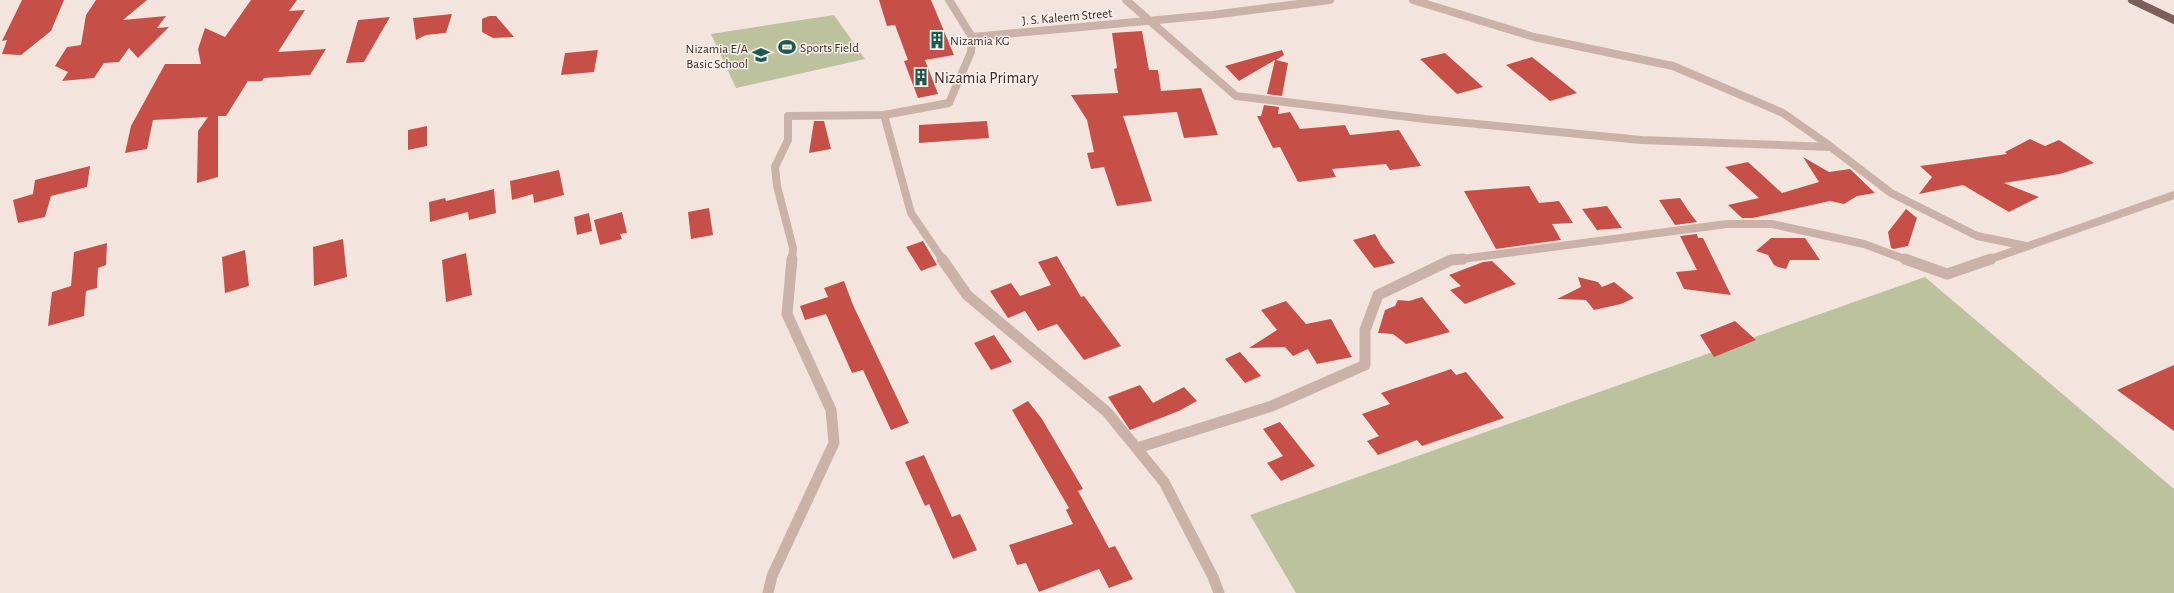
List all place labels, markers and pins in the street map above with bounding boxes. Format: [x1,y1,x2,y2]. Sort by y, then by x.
building icon: Nizamia KG [927,30,947,50]
place label: Nizamia KG [950,35,1010,48]
sports icon: Sports Field [777,37,797,57]
place label: Sports Field [800,42,859,55]
place label: Nizamia E/A Basic School [686,43,748,71]
school or university icon: Nizamia E/A Basic School [751,45,771,65]
building icon: Nizamia Primary [911,67,931,87]
place label: Nizamia Primary [934,70,1039,87]

